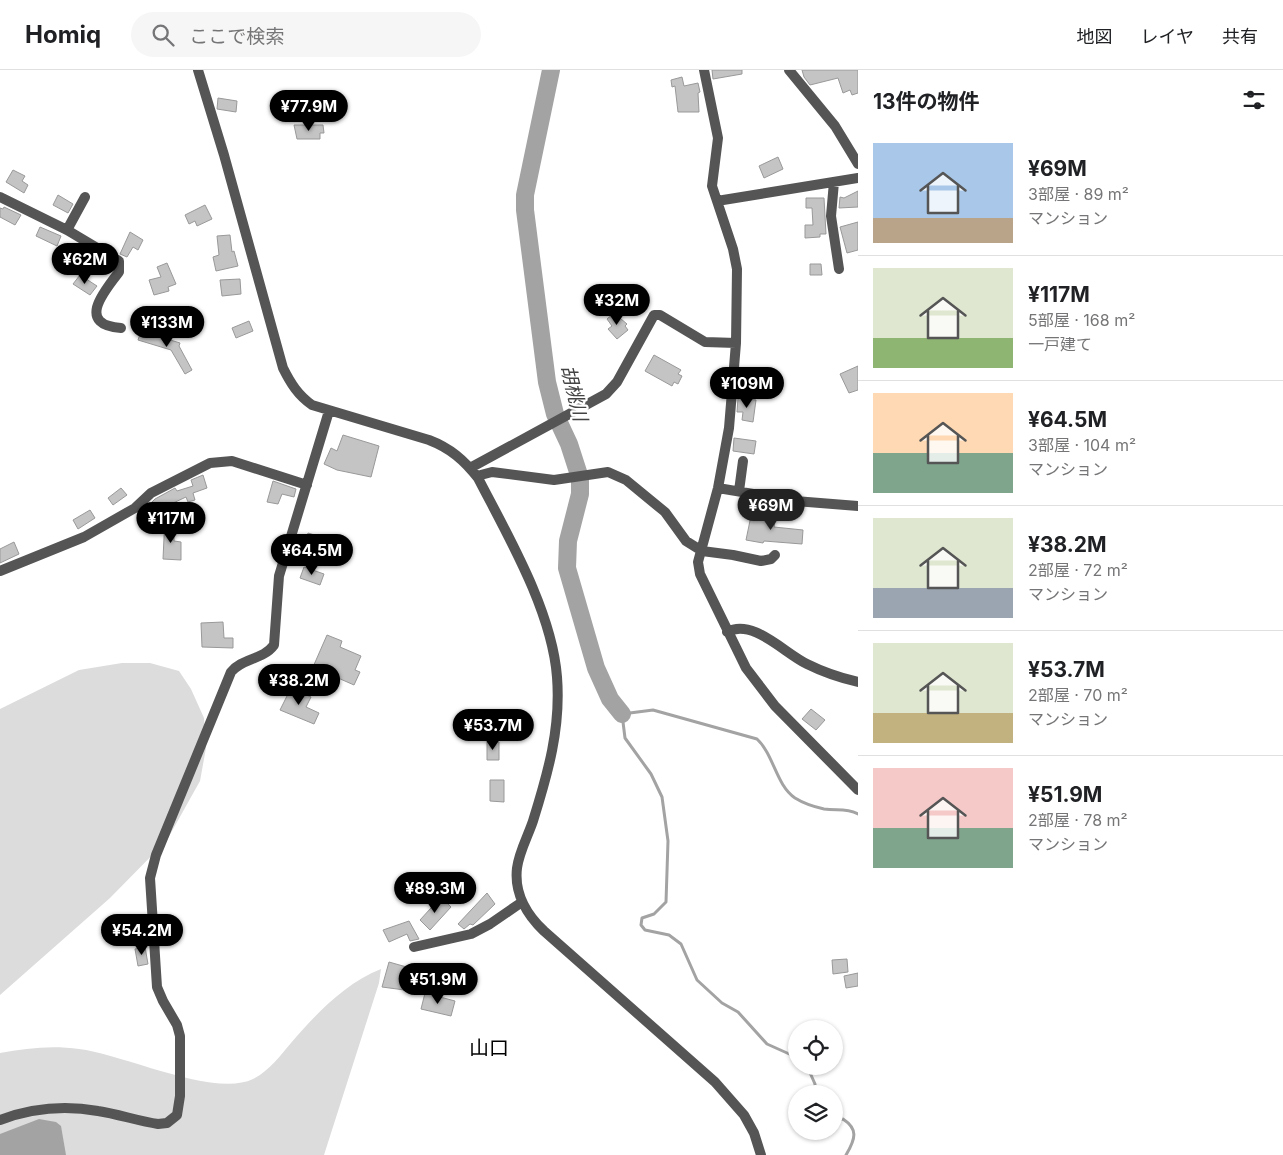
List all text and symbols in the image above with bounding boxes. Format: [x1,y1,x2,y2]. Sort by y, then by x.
search box [131,12,481,57]
text: Homiq [25,20,101,49]
icon: search [149,21,177,49]
text: ここで検索 [189,25,284,48]
text: 地図 [1077,26,1113,47]
text: レイヤ [1141,26,1194,47]
text: 共有 [1222,26,1258,47]
icon: filters [1240,86,1268,114]
text: 13件の物件 [873,89,980,114]
pin: ¥77.9M [268,90,350,132]
text: ¥77.9M [281,96,337,116]
text: ¥69M [1028,156,1087,181]
icon: home [913,163,973,223]
text: 3部屋 · 89 m² [1028,184,1129,204]
text: マンション [1028,208,1108,228]
pin: ¥62M [55,242,115,285]
text: ¥62M [63,249,107,269]
text: ¥117M [1028,282,1090,307]
pin: ¥32M [587,284,647,326]
icon: home [913,288,973,348]
text: ¥32M [595,290,639,310]
pin: ¥133M [132,306,202,348]
text: 5部屋 · 168 m² [1028,310,1135,330]
text: ¥133M [141,312,193,332]
text: 一戸建て [1028,334,1092,354]
water label: 胡桃川 [556,363,593,425]
pin: ¥109M [712,366,782,409]
text: ¥109M [721,373,773,393]
text: ¥64.5M [1028,407,1107,432]
icon: home [913,413,973,473]
text: 3部屋 · 104 m² [1028,435,1136,455]
text: マンション [1028,459,1108,479]
pin: ¥69M [741,488,801,531]
text: ¥69M [749,495,793,515]
pin: ¥117M [136,502,206,544]
text: ¥117M [147,508,195,528]
text: ¥38.2M [1028,532,1107,557]
pin: ¥64.5M [271,534,353,576]
icon: home [913,538,973,598]
text: ¥64.5M [282,540,342,560]
text: 2部屋 · 72 m² [1028,560,1128,580]
text: マンション [1028,584,1108,604]
text: ¥53.7M [1028,657,1105,682]
icon: home [913,663,973,723]
pin: ¥38.2M [258,664,340,706]
text: ¥38.2M [269,670,329,690]
text: 2部屋 · 70 m² [1028,685,1128,705]
pin: ¥53.7M [452,708,534,751]
text: マンション [1028,709,1108,729]
text: ¥53.7M [464,715,522,735]
text: ¥51.9M [1028,782,1102,807]
icon: home [913,788,973,848]
text: 2部屋 · 78 m² [1028,810,1128,830]
text: マンション [1028,834,1108,854]
pin: ¥89.3M [394,872,476,914]
text: ¥89.3M [405,878,465,898]
pin: ¥54.2M [101,914,183,956]
text: ¥54.2M [112,920,172,940]
pin: ¥51.9M [397,962,479,1005]
text: ¥51.9M [410,969,466,989]
map controls [788,1020,843,1140]
button: locate [788,1020,843,1075]
district label: 山口 [469,1036,509,1060]
button: layers [788,1085,843,1140]

